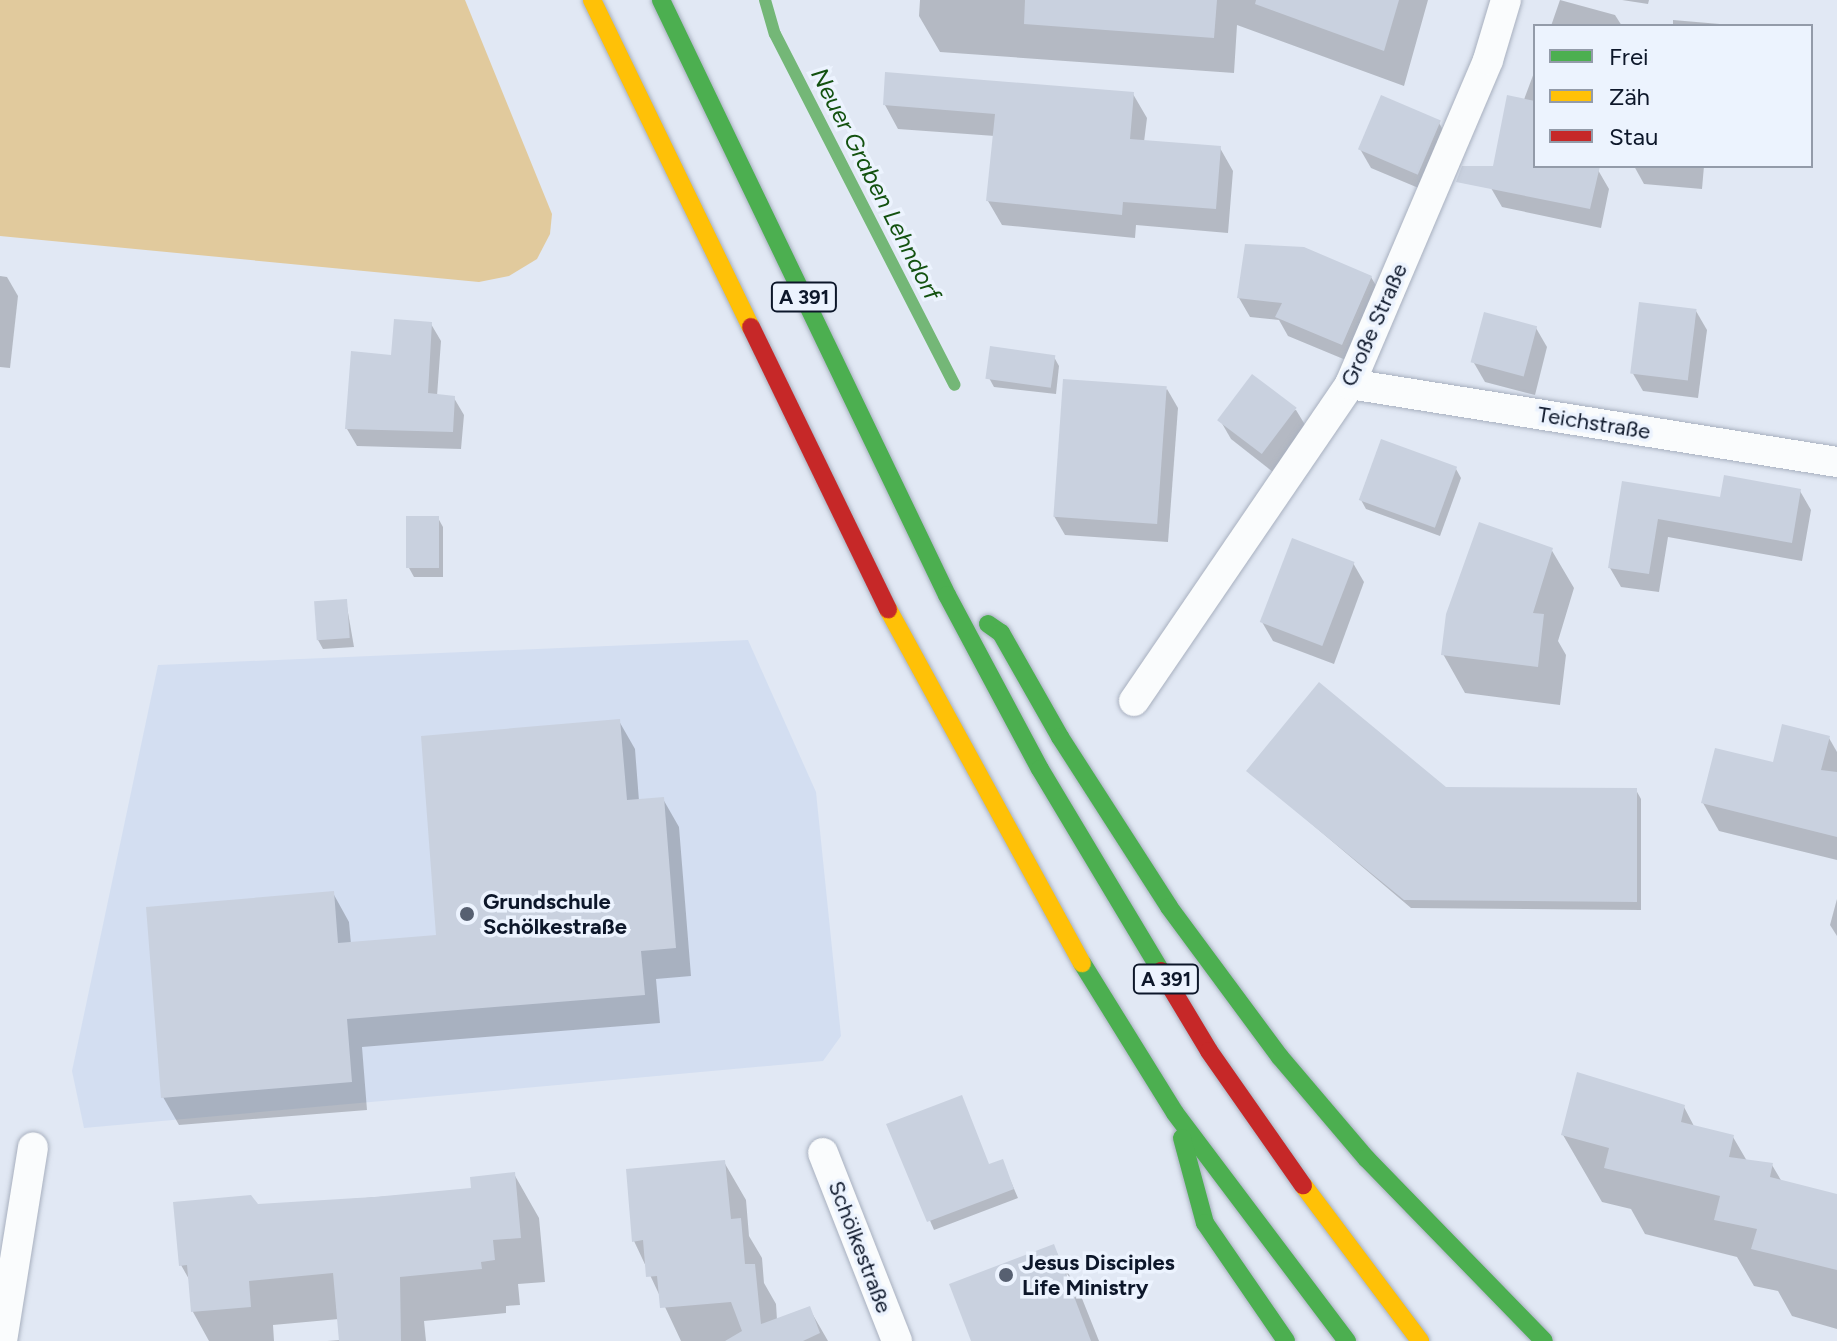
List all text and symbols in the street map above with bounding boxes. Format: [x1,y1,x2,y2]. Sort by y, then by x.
legend [1533,24,1813,168]
text: Frei [1609,42,1649,71]
water label: Neuer Graben Lehndorf [805,63,947,305]
text: Zäh [1609,82,1650,111]
text: Stau [1609,122,1658,151]
street label: Große Straße [1335,259,1413,391]
road number: A 391 [770,281,838,313]
street label: Teichstraße [1536,401,1652,445]
place label: Grundschule Schölkestraße [483,888,627,940]
marker: Grundschule Schölkestraße [458,905,476,923]
road number: A 391 [1132,963,1200,995]
street label: Schölkestraße [823,1177,897,1317]
place label: Jesus Disciples Life Ministry [1022,1249,1175,1300]
marker: Jesus Disciples Life Ministry [997,1266,1015,1284]

